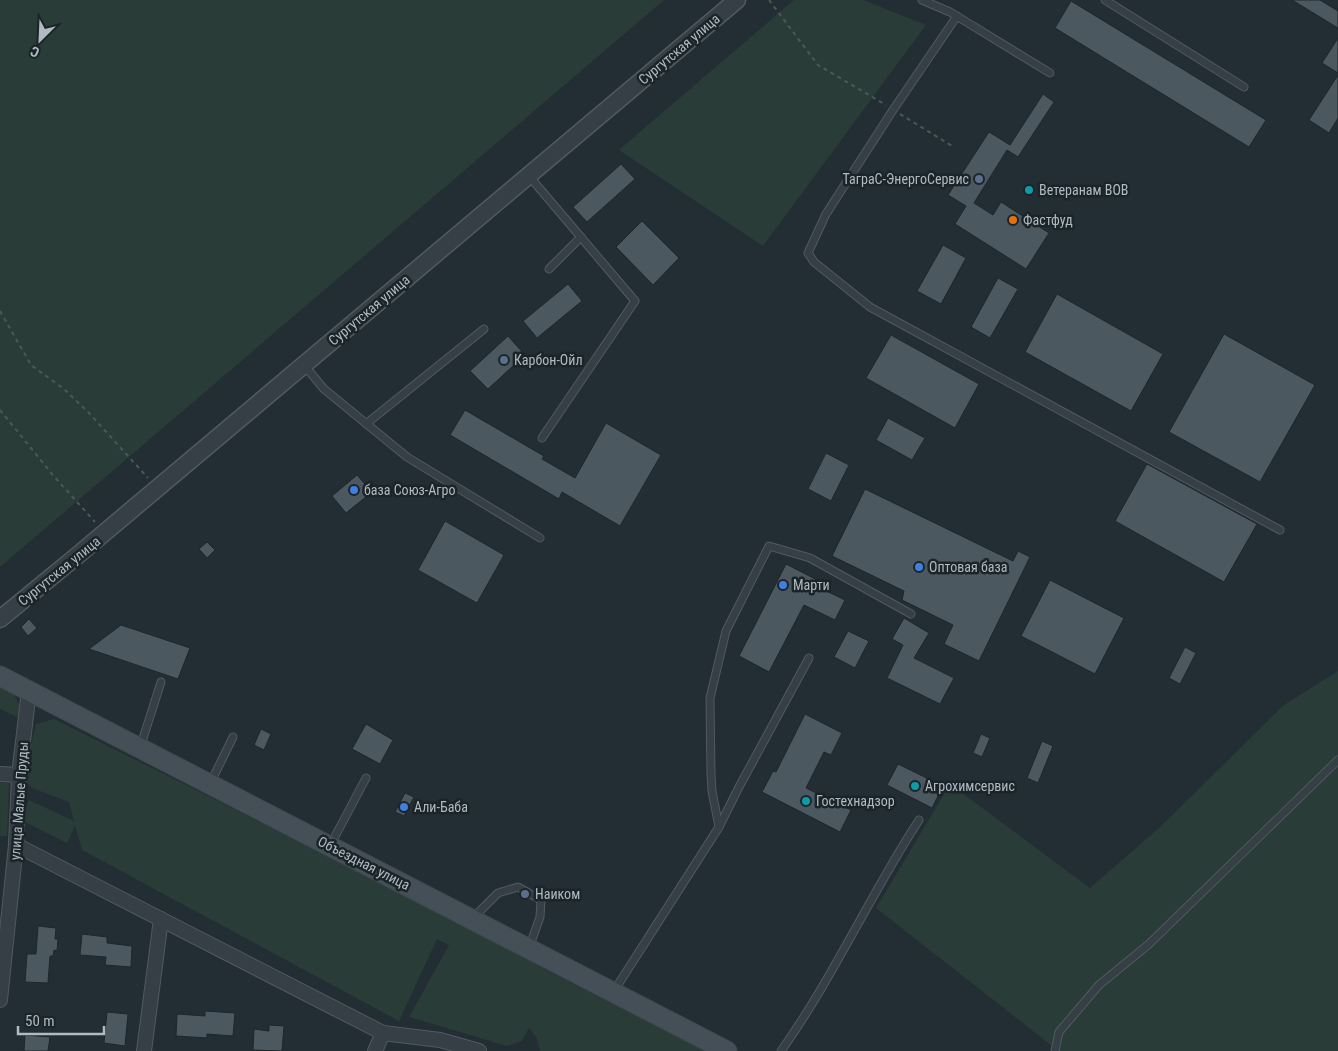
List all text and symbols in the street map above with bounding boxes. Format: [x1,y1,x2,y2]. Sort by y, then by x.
street label: Сургутская улица [635,10,723,88]
north arrow [15,15,65,65]
text: С [28,43,42,61]
place label: ТаграС-ЭнергоСервис [843,171,969,187]
marker: ТаграС-ЭнергоСервис [973,173,985,185]
place label: Ветеранам ВОВ [1039,182,1129,198]
marker: Ветеранам ВОВ [1023,184,1035,196]
place label: Фастфуд [1023,212,1073,228]
marker: Фастфуд [1007,214,1019,226]
street label: Сургутская улица [325,271,413,349]
place label: Карбон-Ойл [514,352,583,368]
marker: Карбон-Ойл [498,354,510,366]
place label: база Союз-Агро [364,482,455,498]
marker: база Союз-Агро [348,484,360,496]
street label: Сургутская улица [15,533,103,609]
place label: Оптовая база [929,559,1007,575]
marker: Оптовая база [913,561,925,573]
place label: Марти [793,577,830,593]
marker: Марти [777,579,789,591]
street label: улица Малые Пруды [7,741,31,861]
place label: Агрохимсервис [925,778,1015,794]
marker: Агрохимсервис [909,780,921,792]
place label: Гостехнадзор [816,793,895,809]
marker: Гостехнадзор [800,795,812,807]
place label: Али-Баба [414,799,468,815]
marker: Али-Баба [398,801,410,813]
street label: Объездная улица [315,833,413,893]
place label: Наиком [535,886,580,902]
marker: Наиком [519,888,531,900]
scale bar [18,1004,104,1036]
text: 50 m [25,1012,55,1030]

